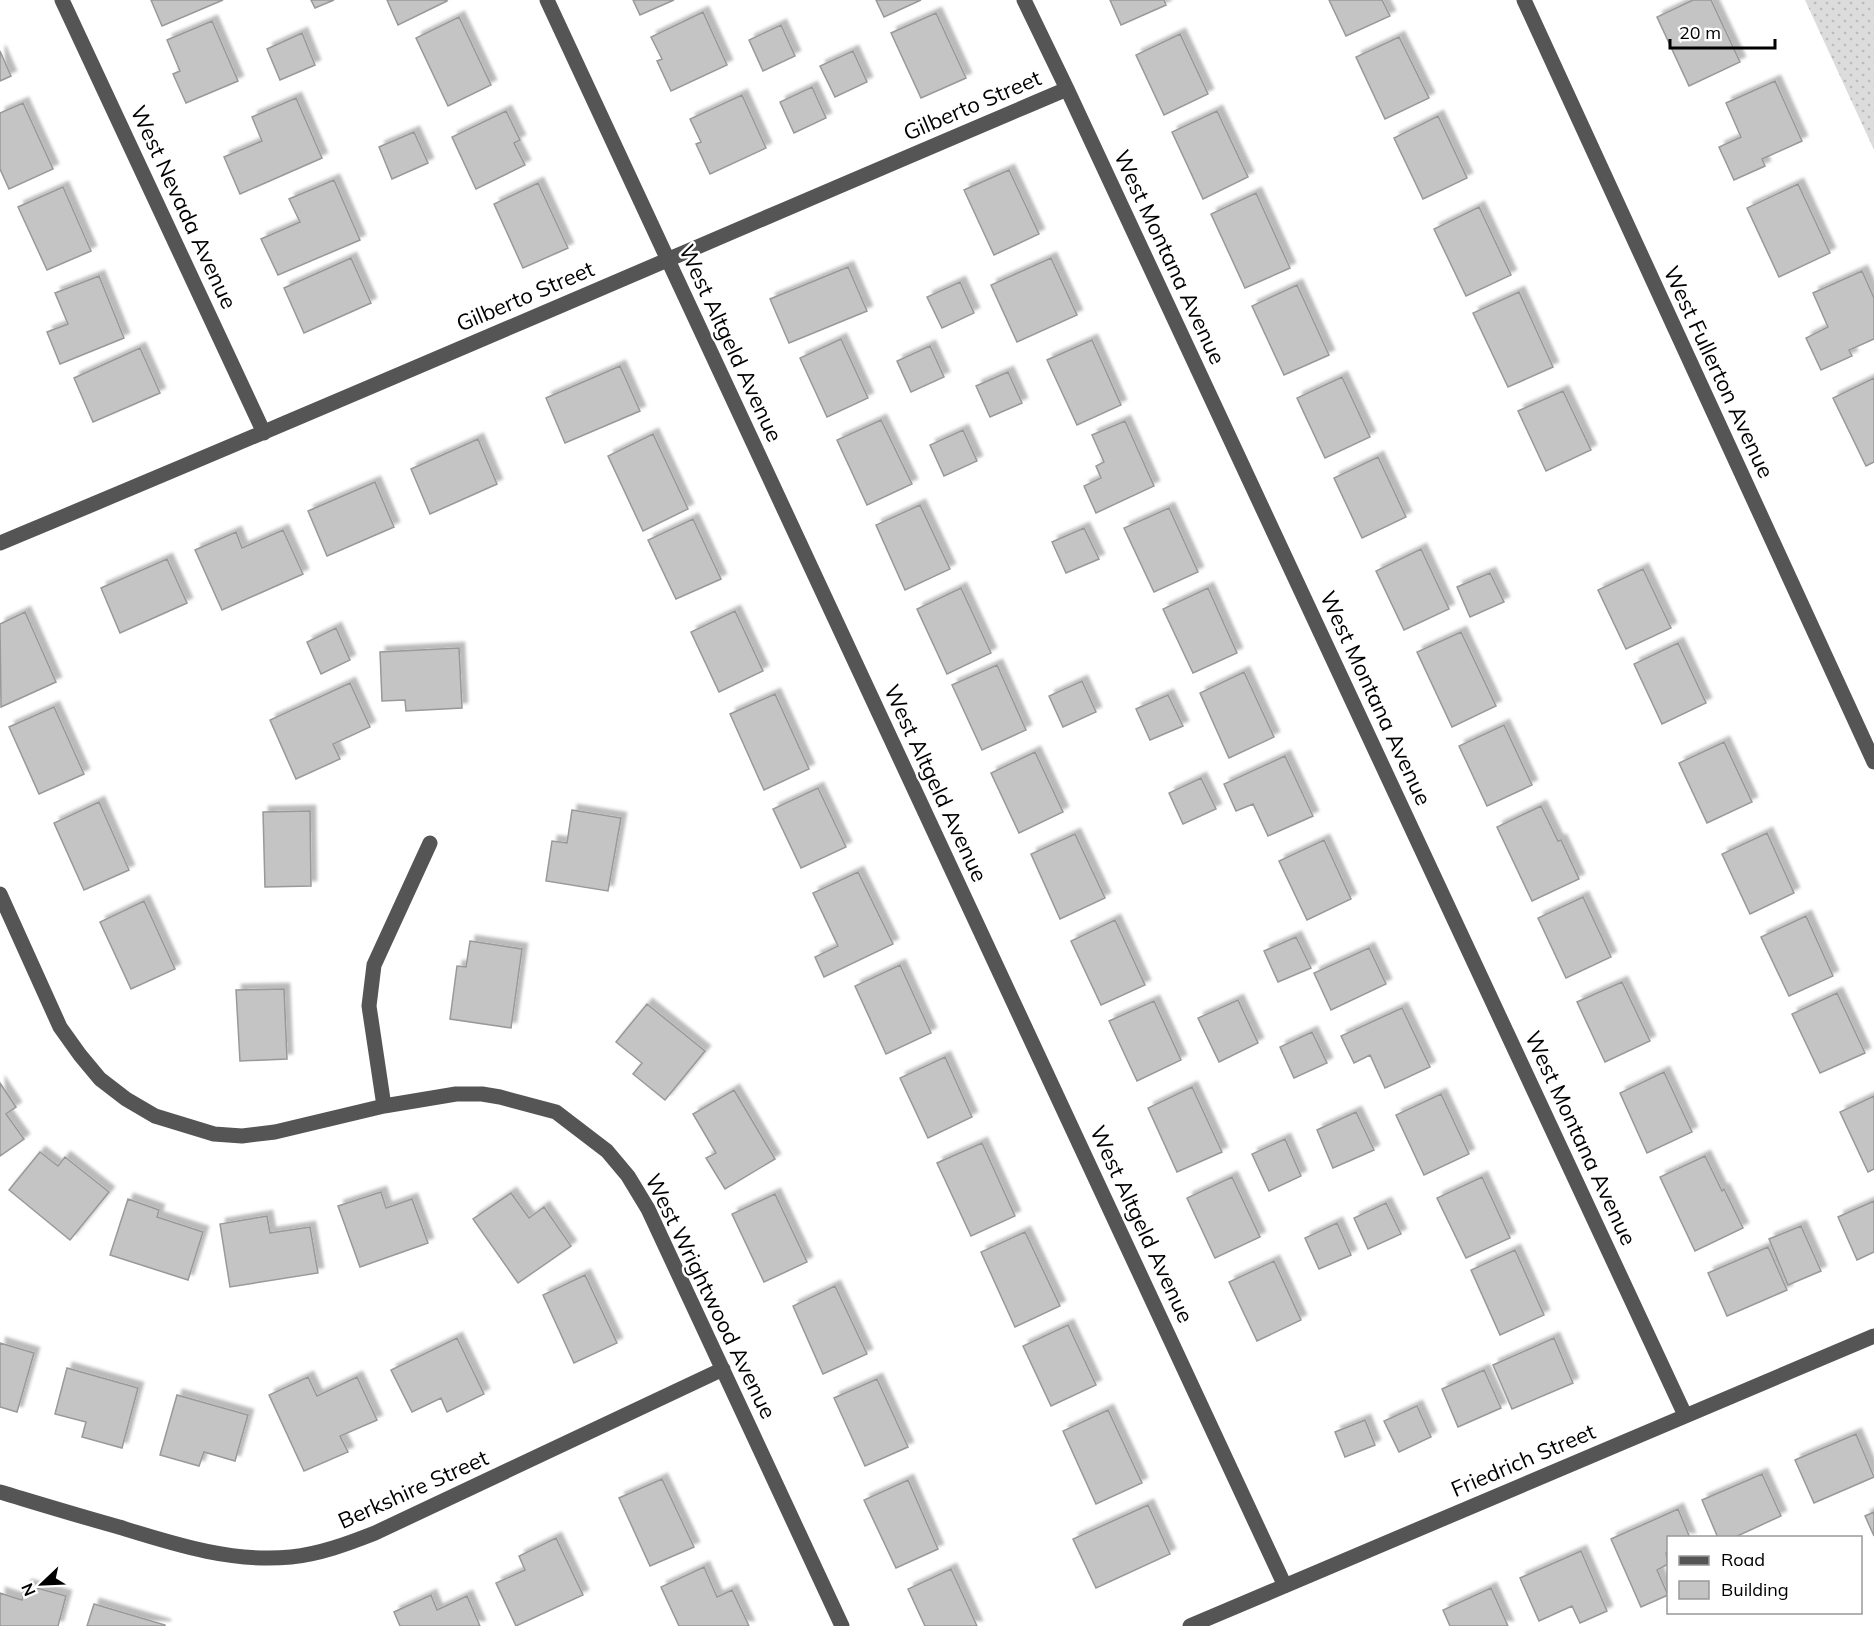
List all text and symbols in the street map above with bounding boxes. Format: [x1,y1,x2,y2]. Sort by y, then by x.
scale bar [1670,12,1775,50]
text: 20 m [1679,21,1721,44]
street label: Gilberto Street [899,63,1045,147]
street label: West Nevada Avenue [125,101,243,313]
street label: West Montana Avenue [1108,145,1232,369]
street label: West Altgeld Avenue [673,240,789,446]
street label: Gilberto Street [452,254,598,338]
street label: West Fullerton Avenue [1658,262,1780,482]
street label: West Montana Avenue [1314,586,1438,810]
street label: West Altgeld Avenue [878,680,994,886]
street label: West Montana Avenue [1519,1026,1643,1250]
street label: West Altgeld Avenue [1084,1121,1200,1327]
street label: West Wrightwood Avenue [639,1169,783,1423]
street label: Friedrich Street [1447,1417,1600,1503]
street label: Berkshire Street [334,1443,493,1535]
legend [1667,1536,1862,1614]
text: Road [1721,1548,1765,1571]
north arrow [12,1554,72,1614]
text: Building [1721,1578,1789,1601]
text: N [17,1580,40,1599]

